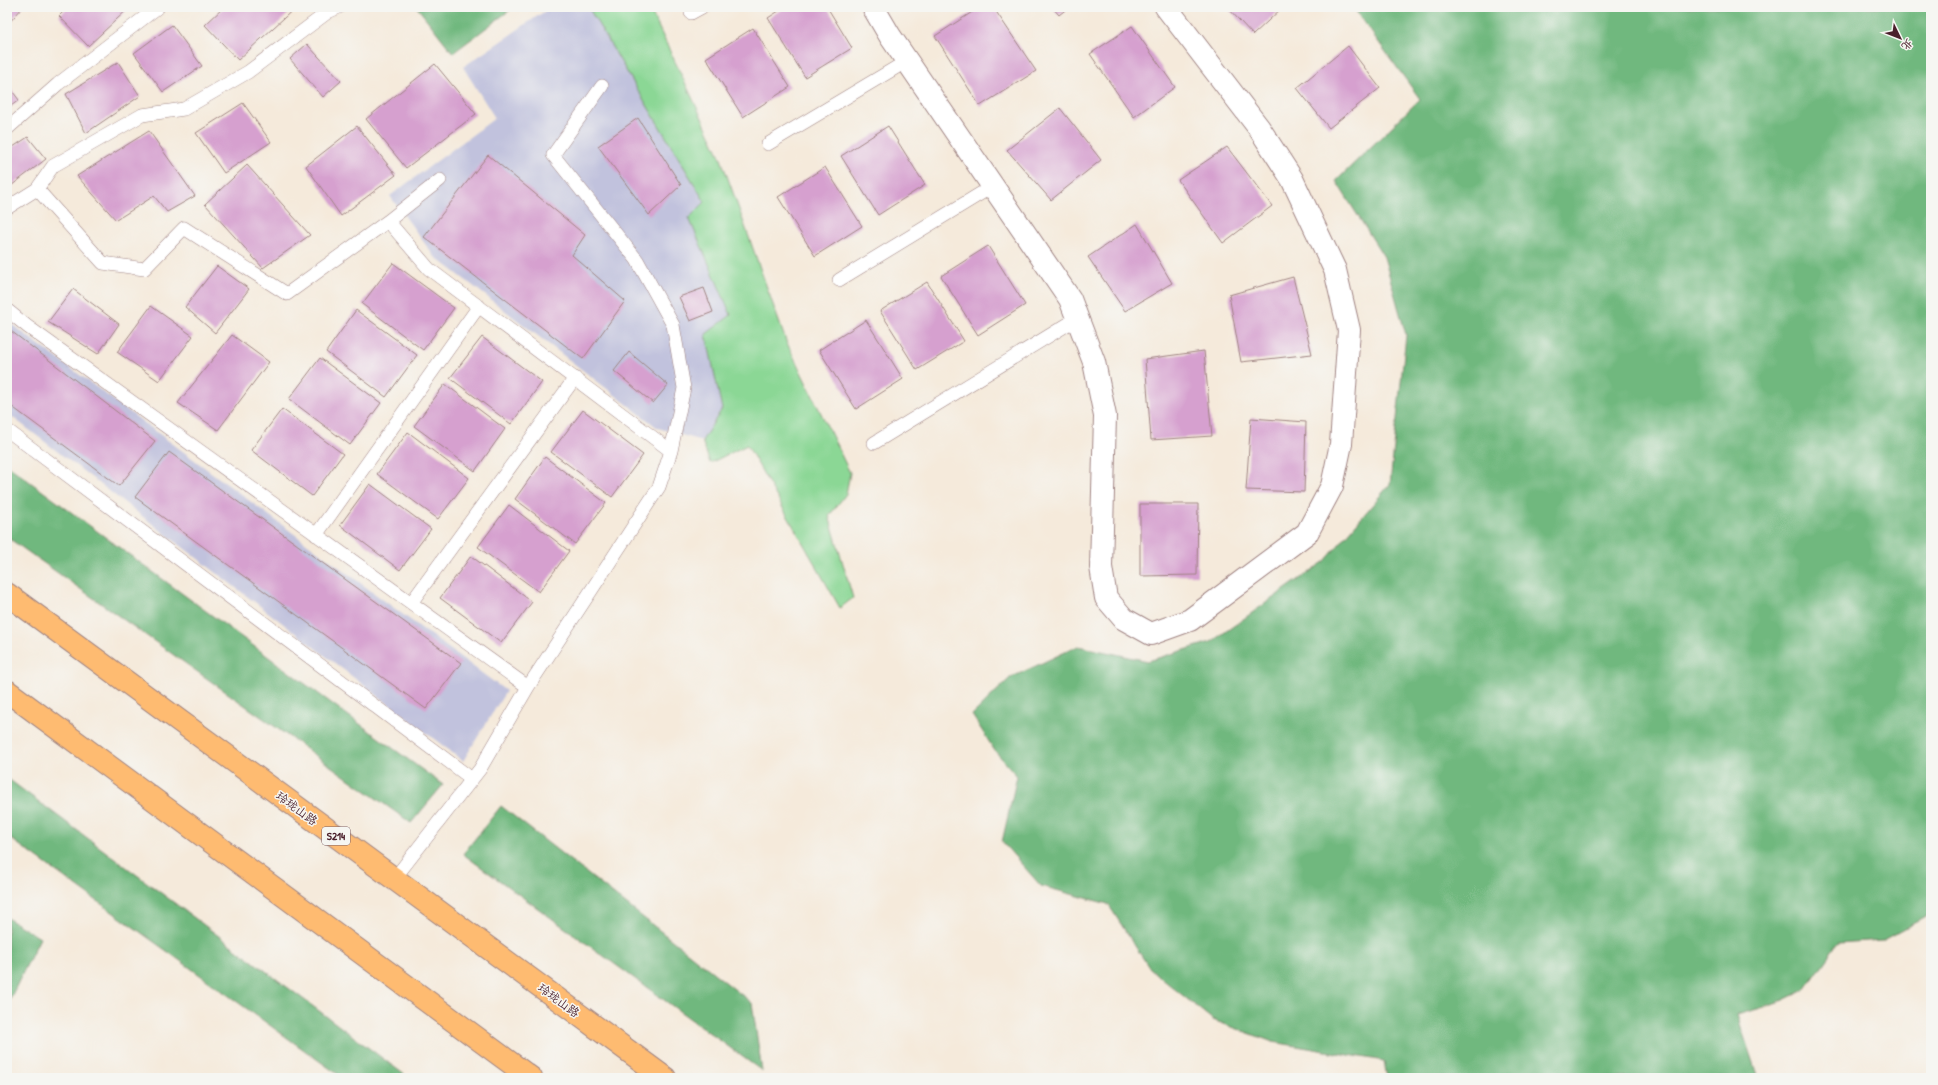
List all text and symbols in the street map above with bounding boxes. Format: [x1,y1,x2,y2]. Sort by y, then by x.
north arrow [1880,18,1920,58]
text: 北 [1898,36,1916,54]
street label: 玲珑山路 [273,787,321,829]
road number: S214 [322,827,350,845]
street label: 玲珑山路 [535,979,583,1021]

